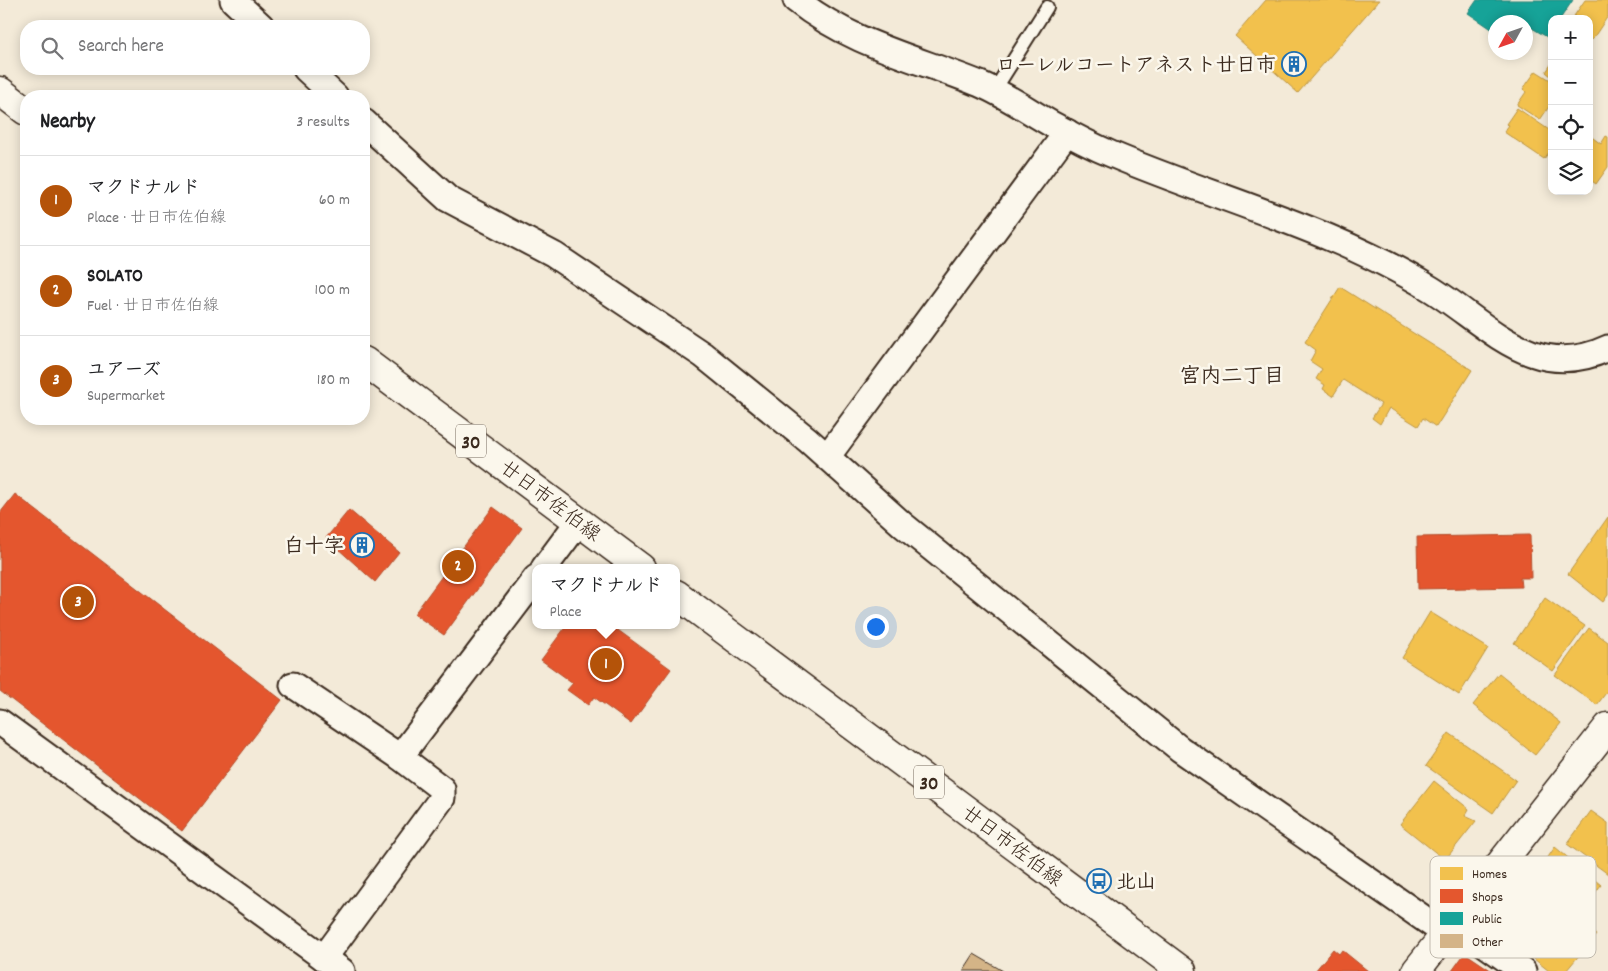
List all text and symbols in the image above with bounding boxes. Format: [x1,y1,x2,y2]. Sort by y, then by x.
north arrow [1488,15,1533,60]
map controls [1548,15,1593,195]
button: + [1548,15,1593,60]
search box [20,20,370,75]
icon: search [38,34,66,62]
text: Search here [78,34,164,61]
building icon: ローレルコートアネスト廿日市 [1281,51,1307,77]
place label: ローレルコートアネスト廿日市 [996,53,1276,81]
button: − [1548,60,1593,105]
button: locate [1548,105,1593,150]
text: Nearby [40,108,95,138]
text: 3 results [296,111,350,134]
button: layers [1548,150,1593,195]
text: マクドナルド [87,176,200,203]
text: 1 [54,189,58,212]
text: 60 m [319,189,350,212]
text: Place · 廿日市佐伯線 [87,207,226,230]
text: SOLATO [87,264,143,291]
text: 2 [53,279,60,302]
text: 100 m [314,279,350,302]
text: Fuel · 廿日市佐伯線 [87,295,219,318]
text: ユアーズ [87,358,161,385]
district label: 宮内二丁目 [1180,363,1285,393]
text: 3 [52,369,60,392]
text: 180 m [317,369,350,392]
text: Supermarket [87,385,165,408]
road number: 30 [456,424,486,458]
street label: 廿日市佐伯線 [493,455,606,550]
building icon: 白十字 [349,532,375,558]
place label: 白十字 [284,534,344,562]
pin: 2 [442,547,474,585]
popup [532,564,680,629]
text: マクドナルド [549,574,663,601]
pin: 3 [62,583,94,621]
text: Place [549,601,581,624]
your location [863,614,889,640]
pin: 1 [590,645,622,683]
road number: 30 [914,766,944,799]
street label: 廿日市佐伯線 [955,800,1068,895]
legend [1430,856,1596,958]
text: Homes [1472,865,1507,885]
bus stop icon: 北山 [1086,868,1112,894]
place label: 北山 [1116,870,1156,898]
text: Shops [1472,888,1503,908]
text: Public [1472,910,1502,930]
text: Other [1472,933,1504,953]

